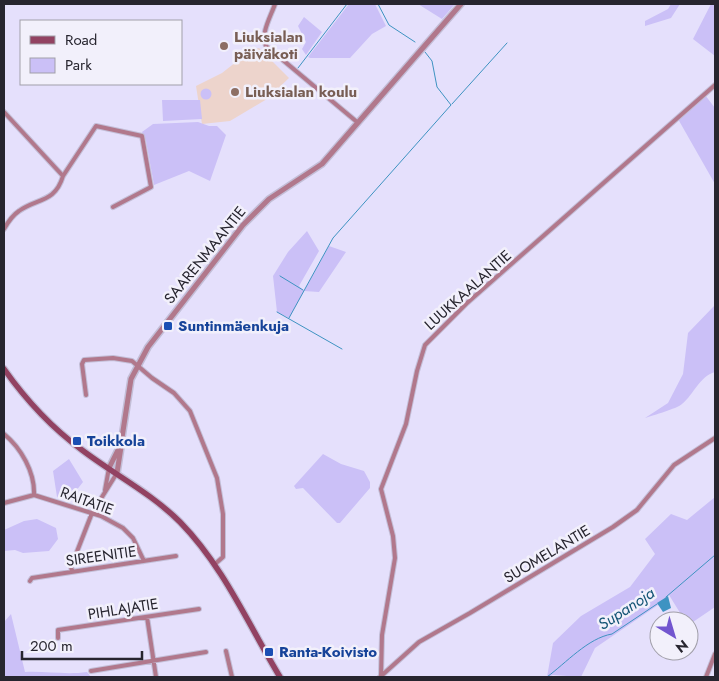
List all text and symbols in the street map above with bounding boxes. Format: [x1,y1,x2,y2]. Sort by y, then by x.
legend [20,20,182,85]
place label: Liuksialan päiväkoti [234,26,303,65]
text: Road [65,29,97,51]
marker: Liuksialan päiväkoti [218,40,230,52]
text: Park [65,54,92,76]
place label: Liuksialan koulu [245,81,357,103]
marker: Liuksialan koulu [229,86,241,98]
street label: SAARENMAANTIE [159,202,251,308]
street label: LUUKKAALANTIE [420,245,516,335]
place label: Suntinmäenkuja [178,315,289,337]
marker: Suntinmäenkuja [162,320,174,332]
place label: Toikkola [87,430,145,452]
marker: Toikkola [71,435,83,447]
street label: RAITATIE [57,481,117,521]
street label: SUOMELANTIE [500,519,594,589]
street label: SIREENITIE [64,540,138,572]
water label: Supanoja [593,581,659,635]
street label: PIHLAJATIE [86,593,160,625]
north arrow [649,611,699,661]
scale bar [22,628,142,660]
text: 200 m [30,635,73,657]
text: N [671,635,693,658]
place label: Ranta-Koivisto [279,641,377,663]
marker: Ranta-Koivisto [263,646,275,658]

